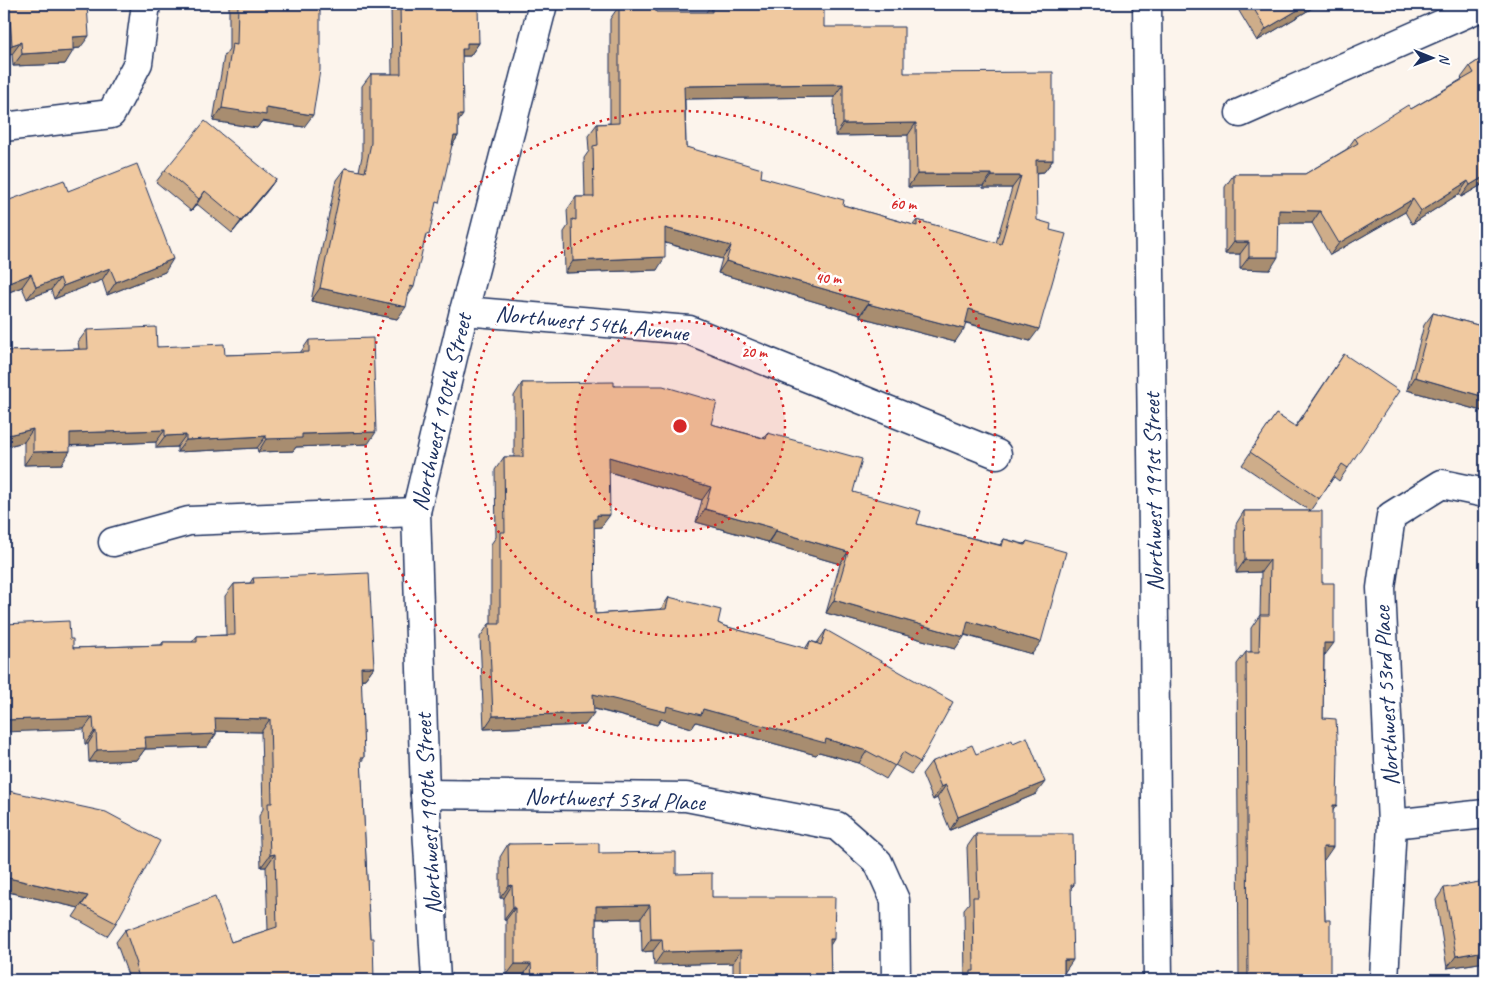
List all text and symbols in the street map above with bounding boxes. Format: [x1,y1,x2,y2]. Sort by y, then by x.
north arrow [1406,32,1456,82]
text: N [1436,54,1453,65]
text: 60 m [890,195,917,214]
text: 40 m [815,269,842,288]
street label: Northwest 54th Avenue [494,298,692,348]
street label: Northwest 190th Street [404,309,479,513]
text: 20 m [741,343,768,362]
street label: Northwest 191st Street [1136,390,1170,592]
centre of rings [671,417,689,435]
street label: Northwest 53rd Place [1366,603,1406,787]
street label: Northwest 190th Street [408,711,448,915]
street label: Northwest 53rd Place [525,781,708,817]

